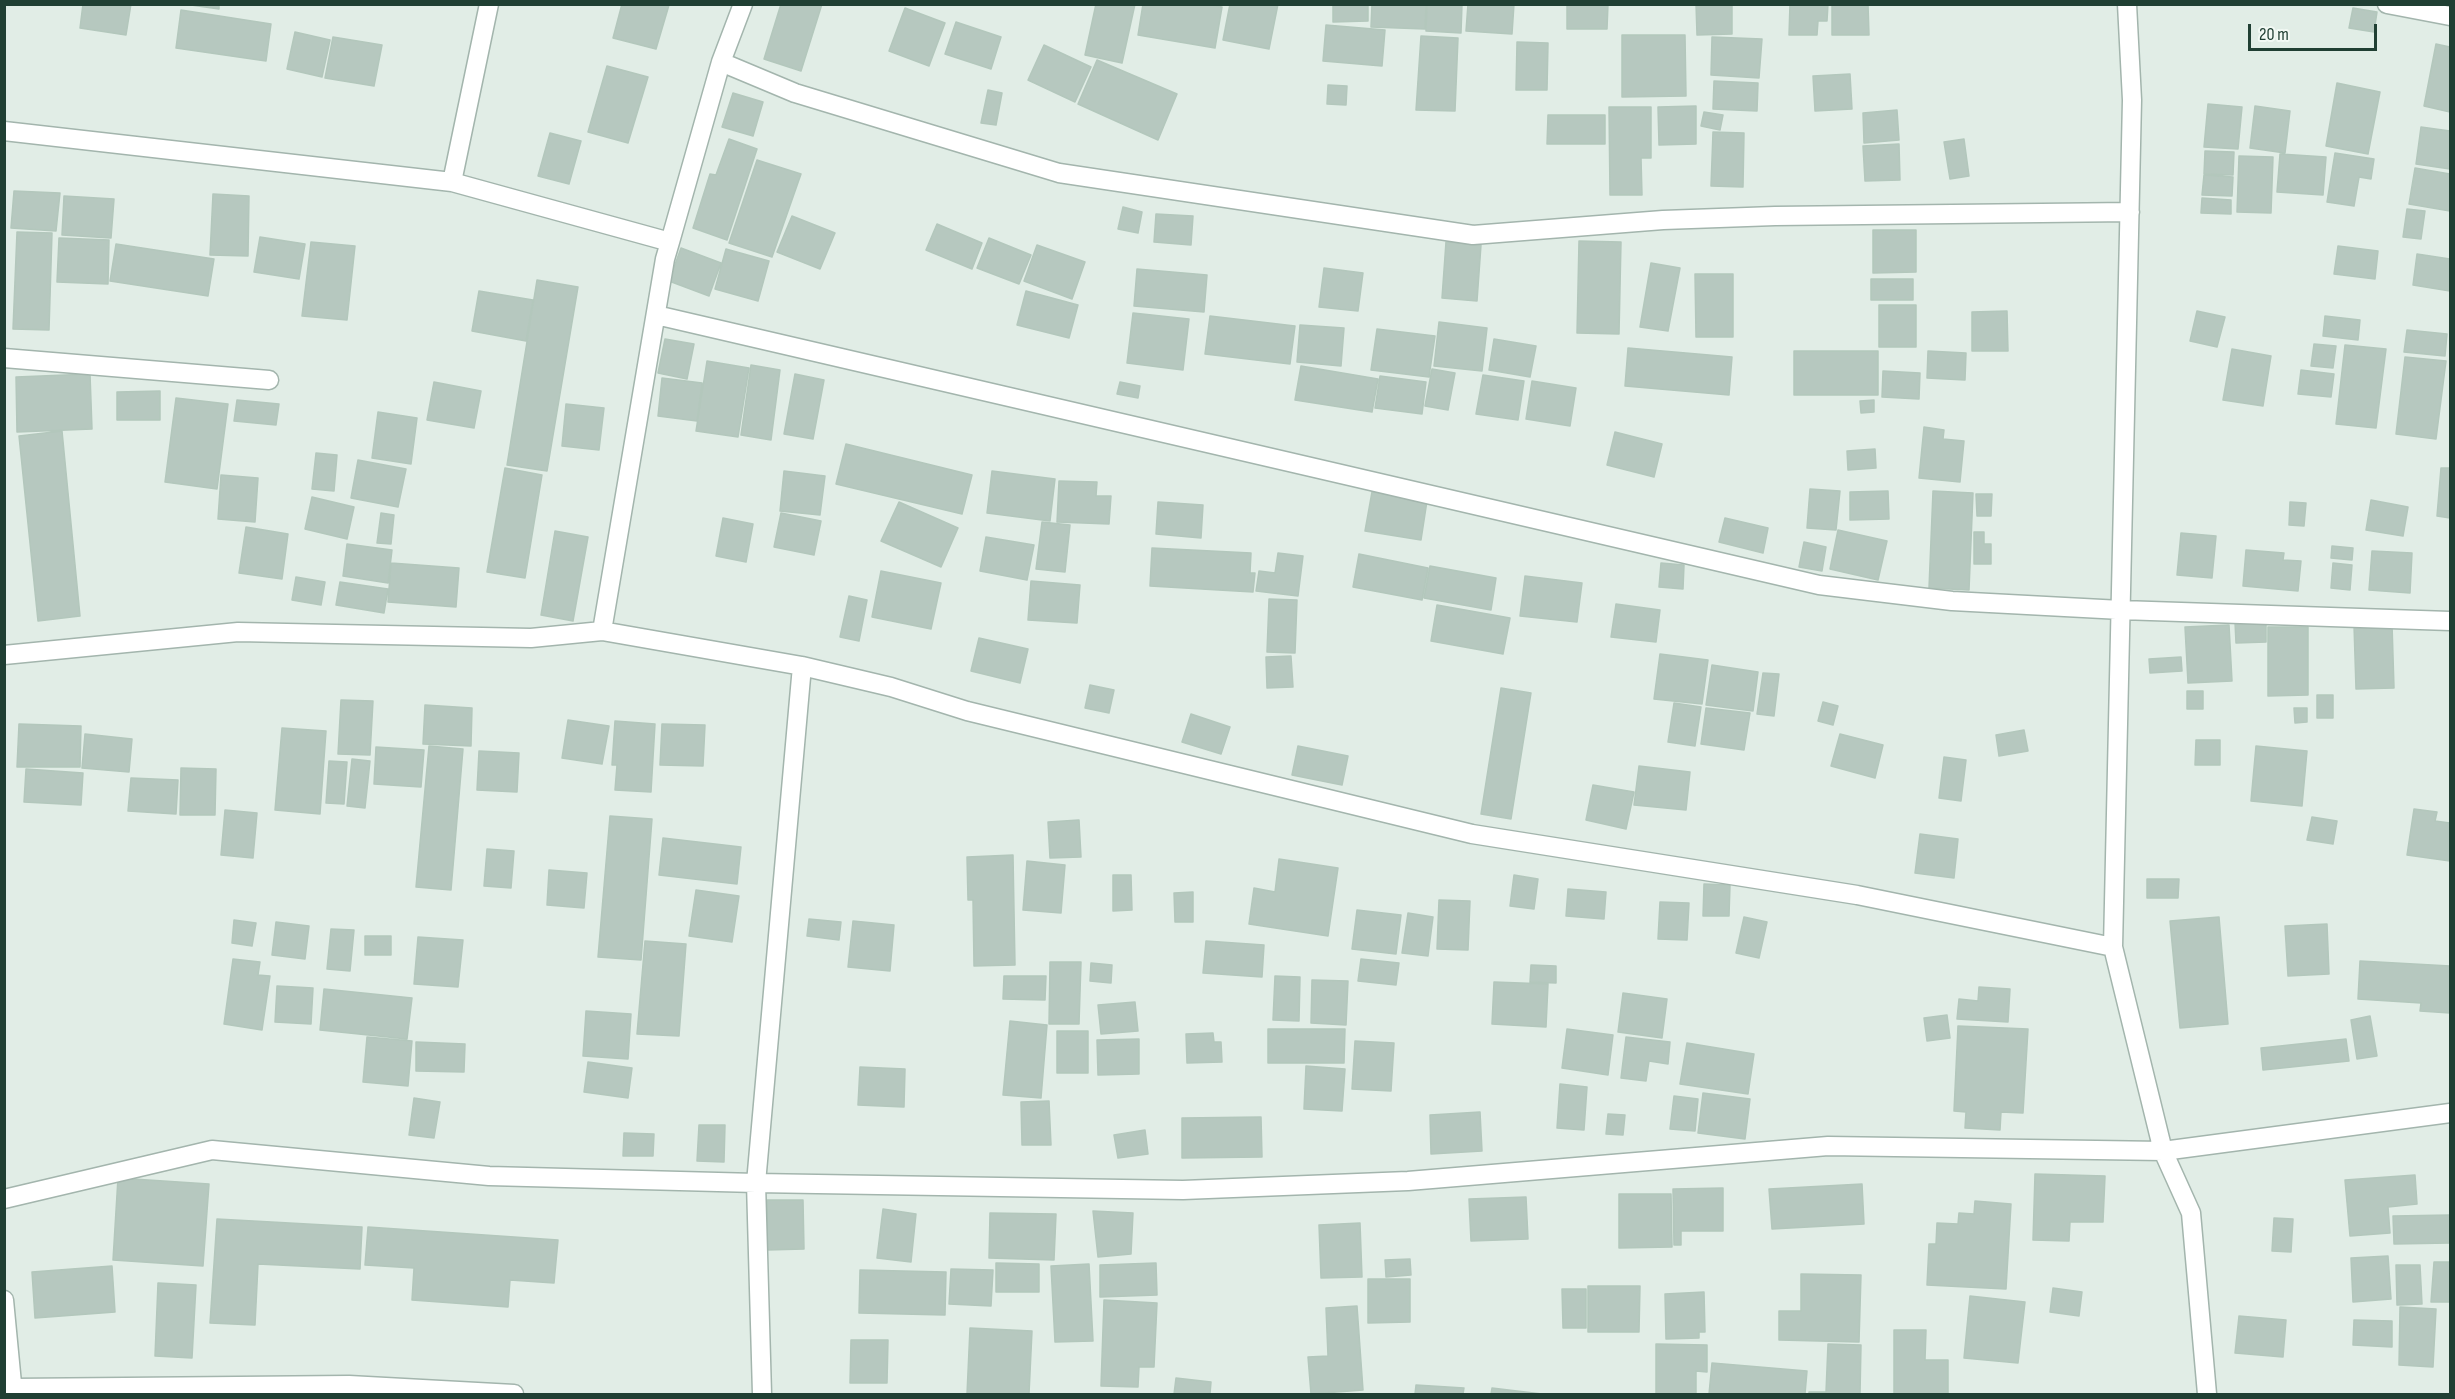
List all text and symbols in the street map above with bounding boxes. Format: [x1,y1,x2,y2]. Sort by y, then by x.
scale bar [2251,12,2380,50]
text: 20 m [2259,24,2289,45]

